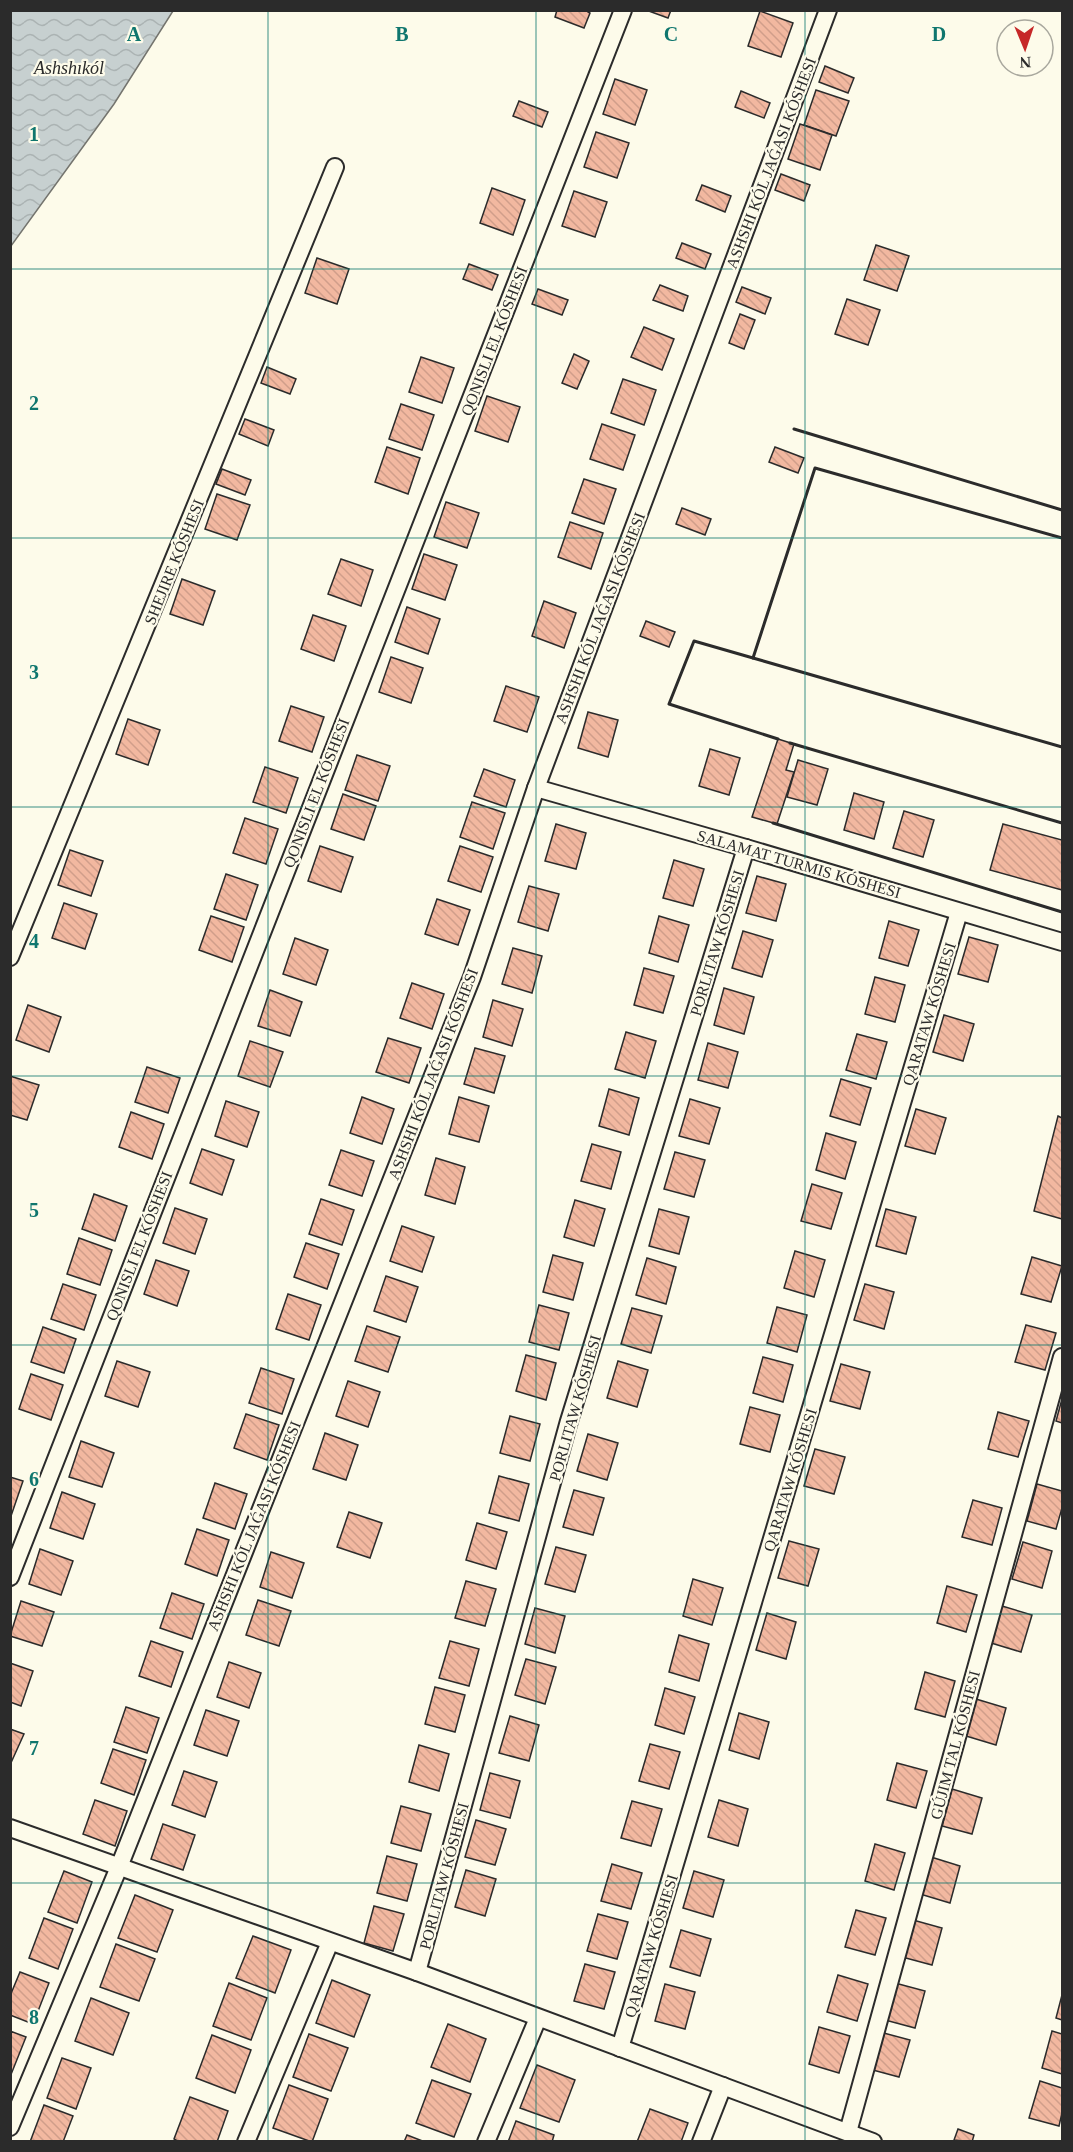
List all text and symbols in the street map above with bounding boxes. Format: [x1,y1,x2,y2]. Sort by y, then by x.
north arrow [995,18,1055,78]
text: A [127,23,142,45]
text: B [395,23,409,45]
text: C [664,23,678,45]
text: D [932,23,946,45]
text: N [1019,54,1032,71]
street label: ASHSHI KÓL JAǴASI KÓSHESI [722,55,819,271]
water label: Ashshıkól [33,58,104,78]
text: 1 [29,123,39,145]
street label: QONISLI EL KÓSHESI [457,264,530,418]
text: 2 [29,392,39,414]
street label: SHEJIRE KÓSHESI [140,496,207,627]
street label: ASHSHI KÓL JAǴASI KÓSHESI [551,510,648,726]
text: 3 [29,661,39,683]
street label: QONISLI EL KÓSHESI [279,716,352,870]
street label: SALAMAT TURMIS KÓSHESI [695,826,903,901]
street label: PORLITAW KÓSHESI [686,868,747,1018]
text: 4 [29,930,39,952]
street label: QARATAW KÓSHESI [898,940,959,1088]
street label: ASHSHI KÓL JAǴASI KÓSHESI [384,966,481,1182]
street label: QONISLI EL KÓSHESI [102,1169,175,1323]
text: 5 [29,1199,39,1221]
street label: PORLITAW KÓSHESI [545,1333,604,1483]
street label: QARATAW KÓSHESI [759,1406,820,1554]
street label: ASHSHI KÓL JAǴASI KÓSHESI [203,1418,304,1633]
text: 6 [29,1468,39,1490]
street label: GÚJIM TAL KÓSHESI [926,1668,983,1821]
text: 7 [29,1737,39,1759]
street label: PORLITAW KÓSHESI [415,1800,472,1951]
street label: QARATAW KÓSHESI [620,1872,681,2020]
text: 8 [29,2006,39,2028]

